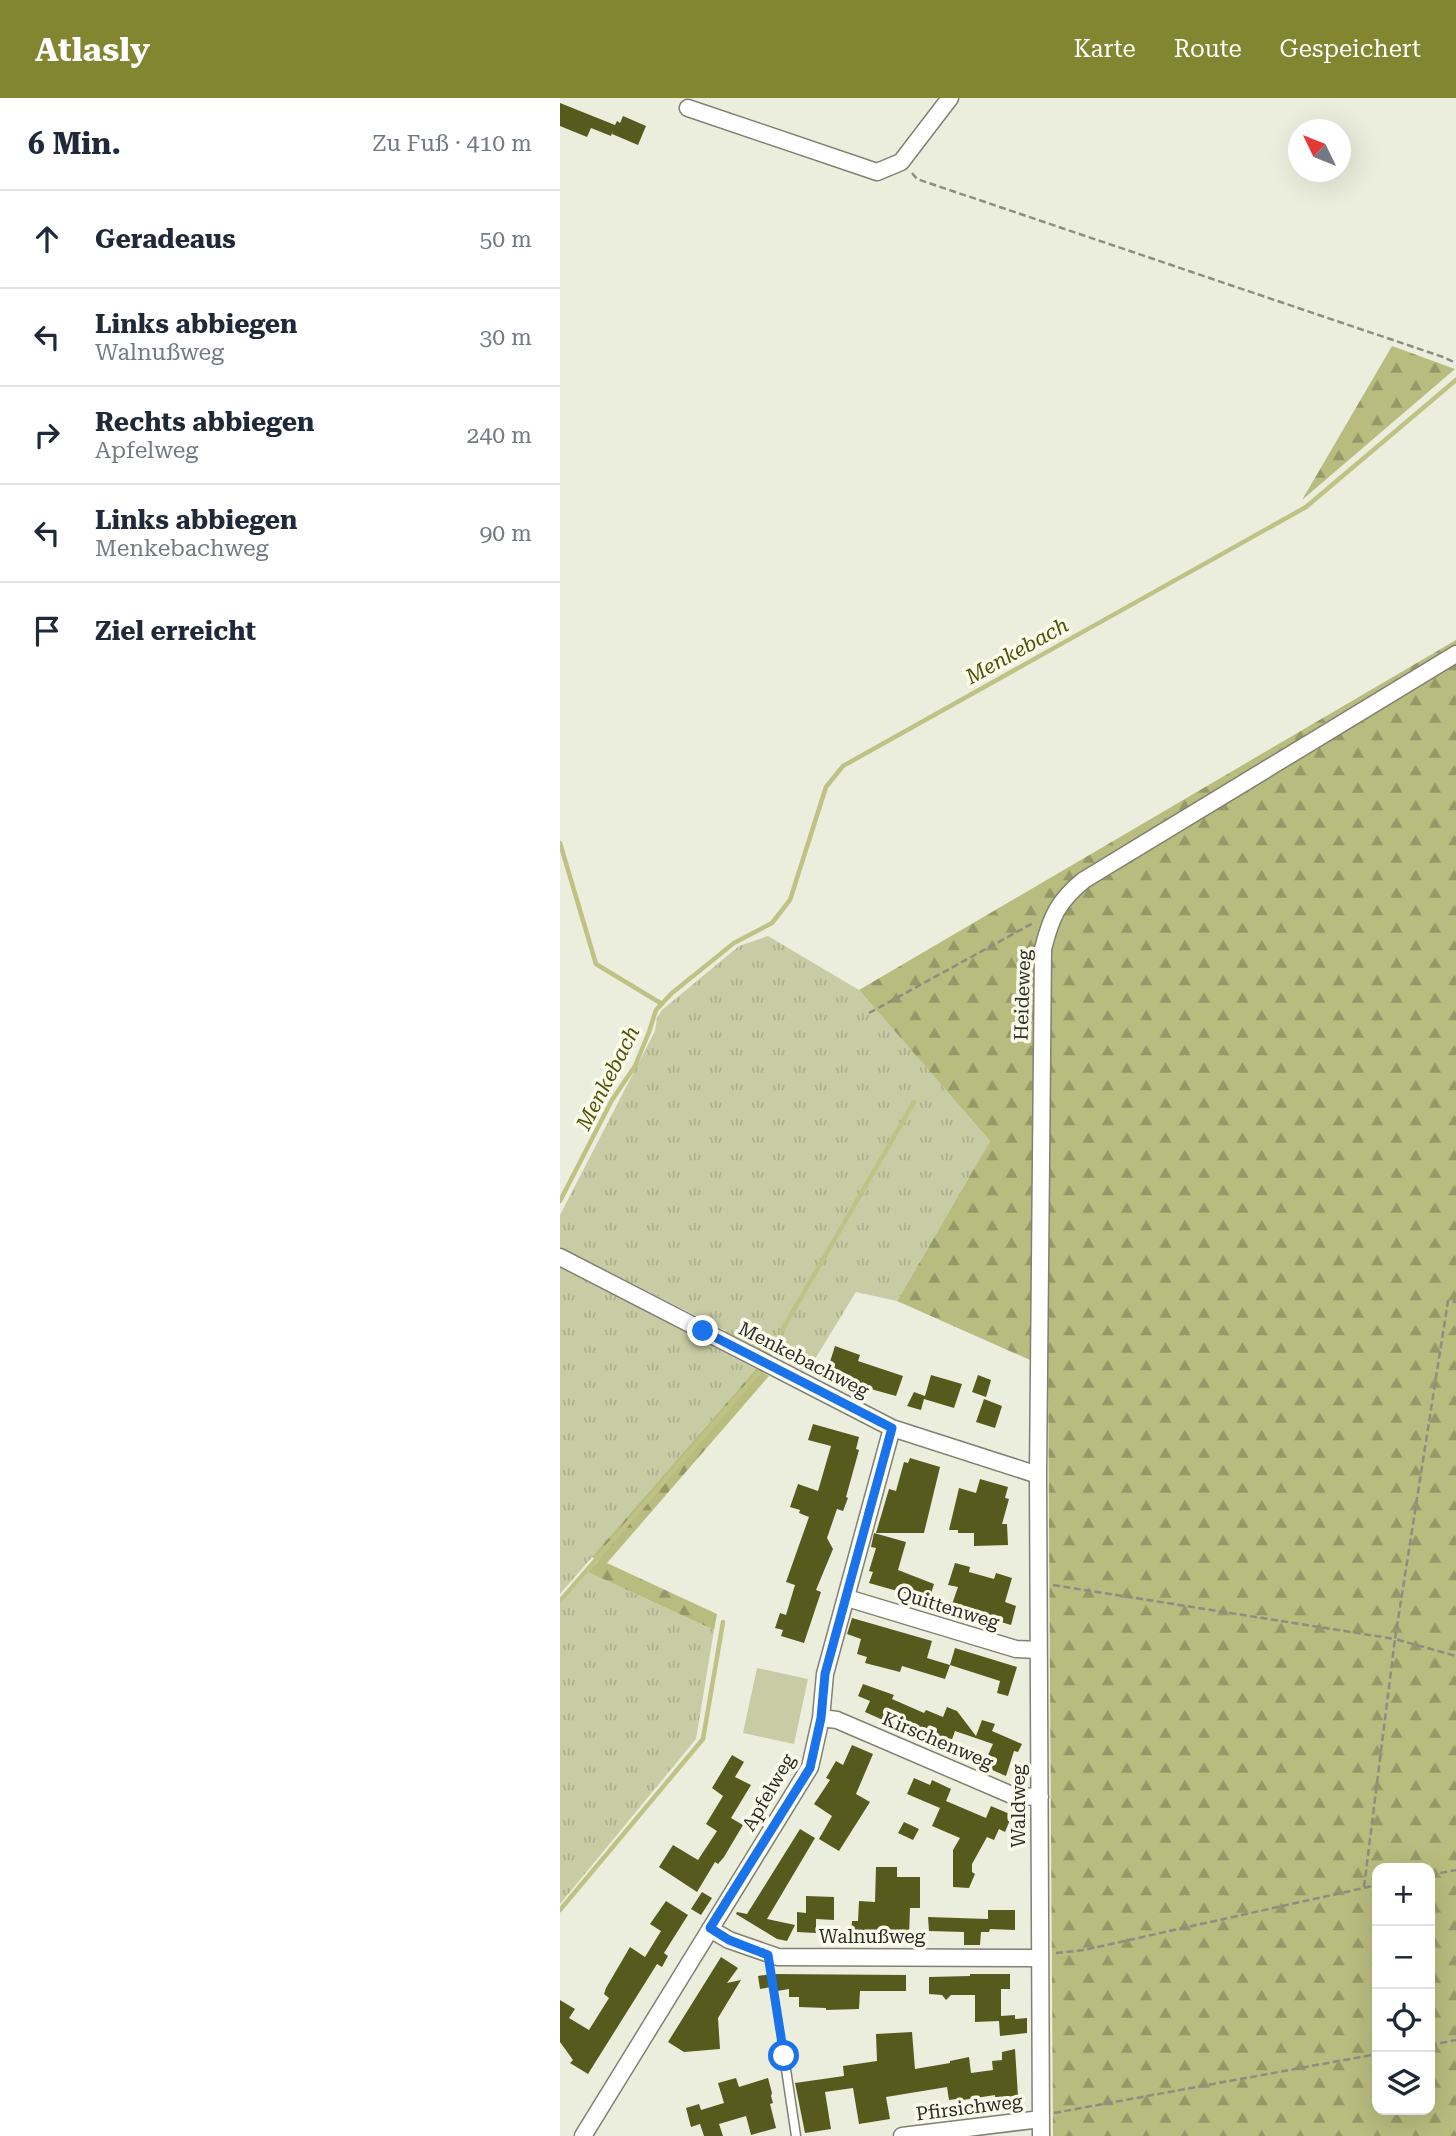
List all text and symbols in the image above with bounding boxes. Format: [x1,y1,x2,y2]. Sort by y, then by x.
text: Atlasly [35,30,150,69]
text: Karte [1073,35,1136,63]
text: Route [1174,35,1242,63]
text: Gespeichert [1280,35,1421,63]
north arrow [1288,119,1351,182]
text: 6 Min. [28,126,121,161]
text: Zu Fuß · 410 m [372,130,532,157]
icon: ahead [28,220,66,258]
text: Geradeaus [95,224,236,254]
text: 50 m [479,226,532,253]
text: Links abbiegen [95,309,298,339]
icon: left [28,318,66,356]
text: 30 m [479,324,532,351]
text: Walnußweg [95,339,224,366]
text: Rechts abbiegen [95,407,314,437]
icon: right [28,416,66,454]
text: 240 m [467,422,532,449]
text: Apfelweg [95,437,198,464]
text: Links abbiegen [95,505,298,535]
icon: left [28,514,66,552]
text: 90 m [479,520,532,547]
text: Menkebachweg [95,535,269,562]
icon: arrive [28,612,66,650]
water label: Menkebach [961,613,1073,690]
text: Ziel erreicht [95,616,256,646]
street label: Heideweg [1009,949,1036,1041]
water label: Menkebach [571,1022,645,1135]
route end [687,1315,718,1346]
street label: Menkebachweg [735,1317,873,1402]
street label: Quittenweg [894,1581,1002,1634]
street label: Kirschenweg [879,1707,997,1774]
street label: Apfelweg [737,1749,800,1835]
street label: Waldweg [1007,1764,1030,1848]
map controls [1372,1863,1435,2115]
button: + [1372,1863,1435,1926]
street label: Walnußweg [819,1925,926,1948]
button: − [1372,1926,1435,1989]
button: locate [1372,1989,1435,2052]
route start [768,2040,799,2071]
button: layers [1372,2052,1435,2115]
street label: Pfirsichweg [914,2090,1024,2125]

